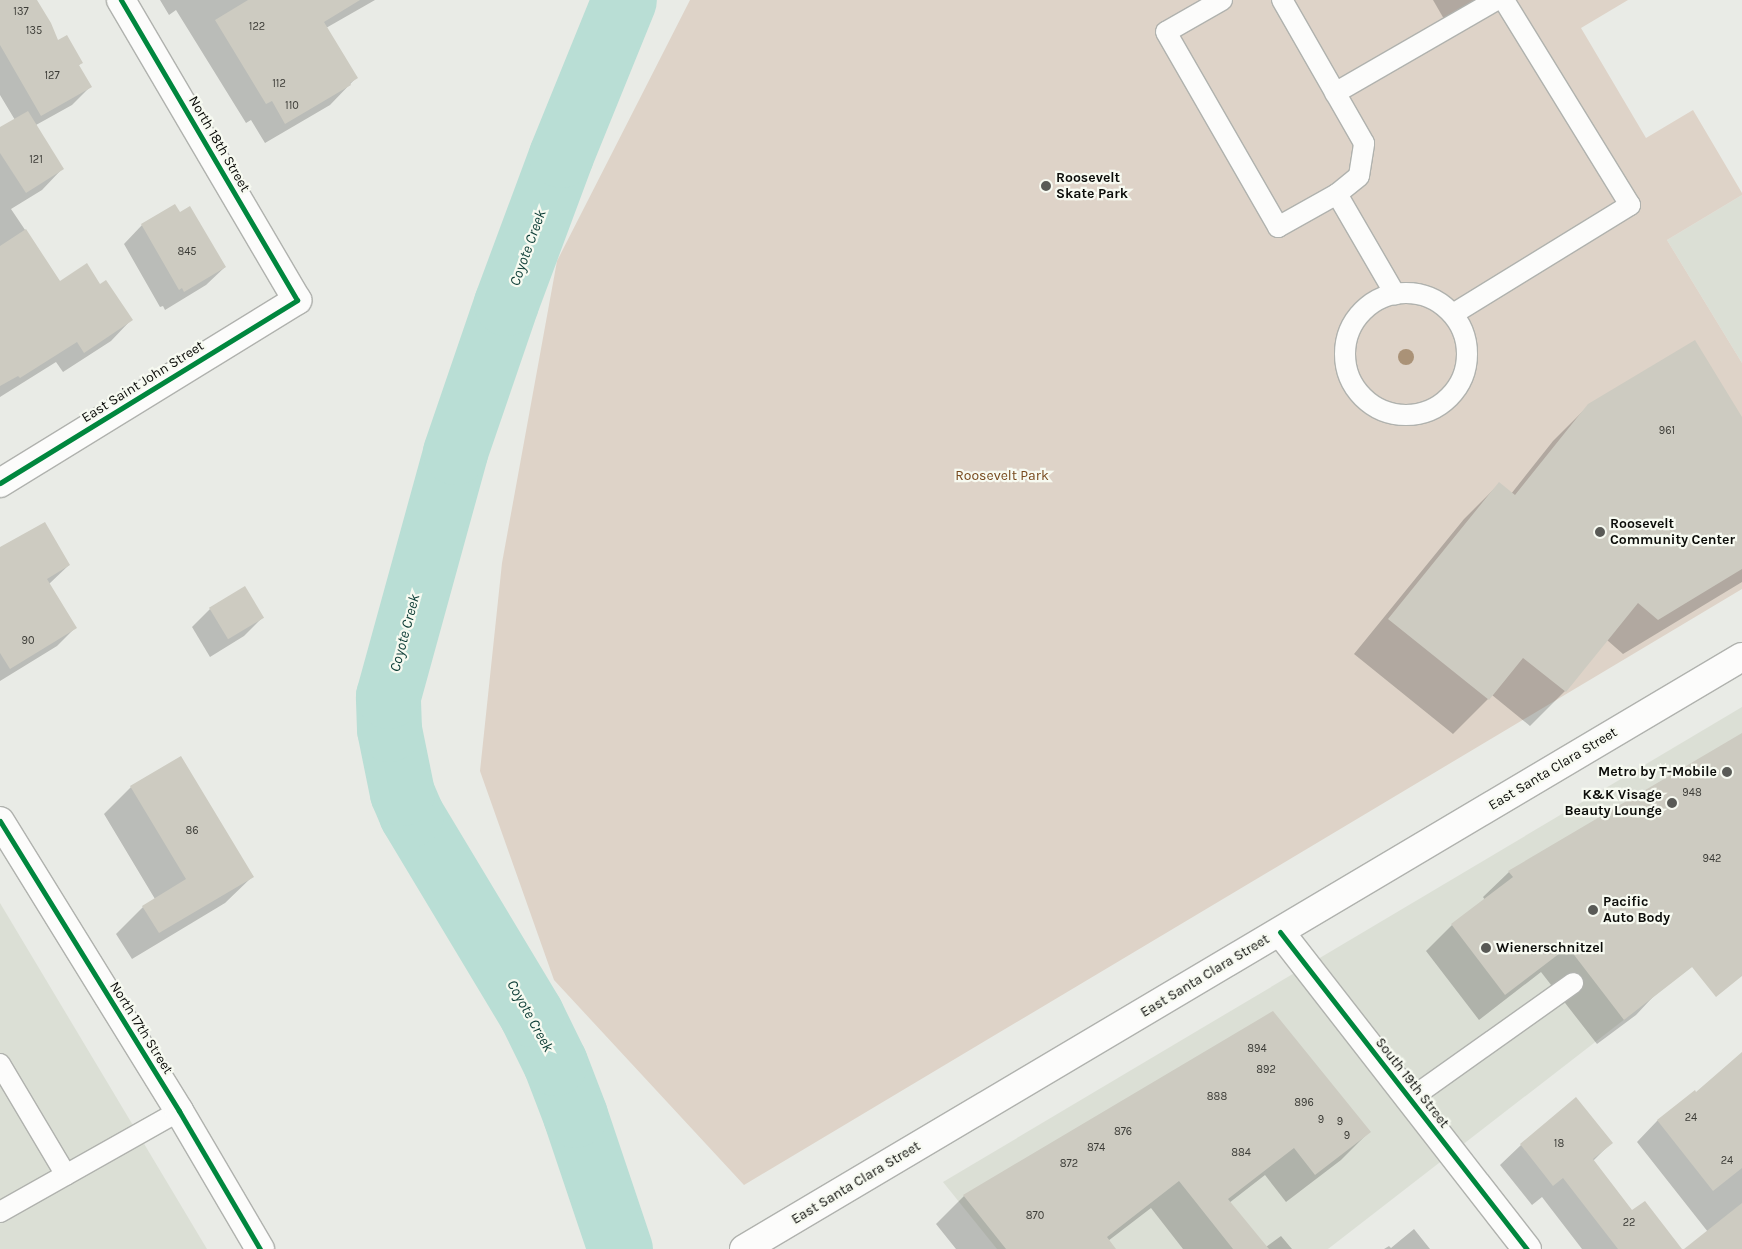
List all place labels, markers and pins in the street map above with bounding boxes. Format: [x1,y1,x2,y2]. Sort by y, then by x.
place label: Roosevelt Skate Park [1056,170,1128,202]
marker: Roosevelt Skate Park [1040,180,1052,192]
place label: Roosevelt Community Center [1610,516,1735,548]
marker: Roosevelt Community Center [1594,526,1606,538]
place label: Metro by T-Mobile [1598,764,1717,780]
marker: Metro by T-Mobile [1721,766,1733,778]
place label: K&K Visage Beauty Lounge [1565,787,1662,820]
marker: K&K Visage Beauty Lounge [1666,797,1678,809]
place label: Pacific Auto Body [1603,894,1670,926]
marker: Pacific Auto Body [1587,904,1599,916]
place label: Wienerschnitzel [1496,940,1604,956]
marker: Wienerschnitzel [1480,942,1492,954]

